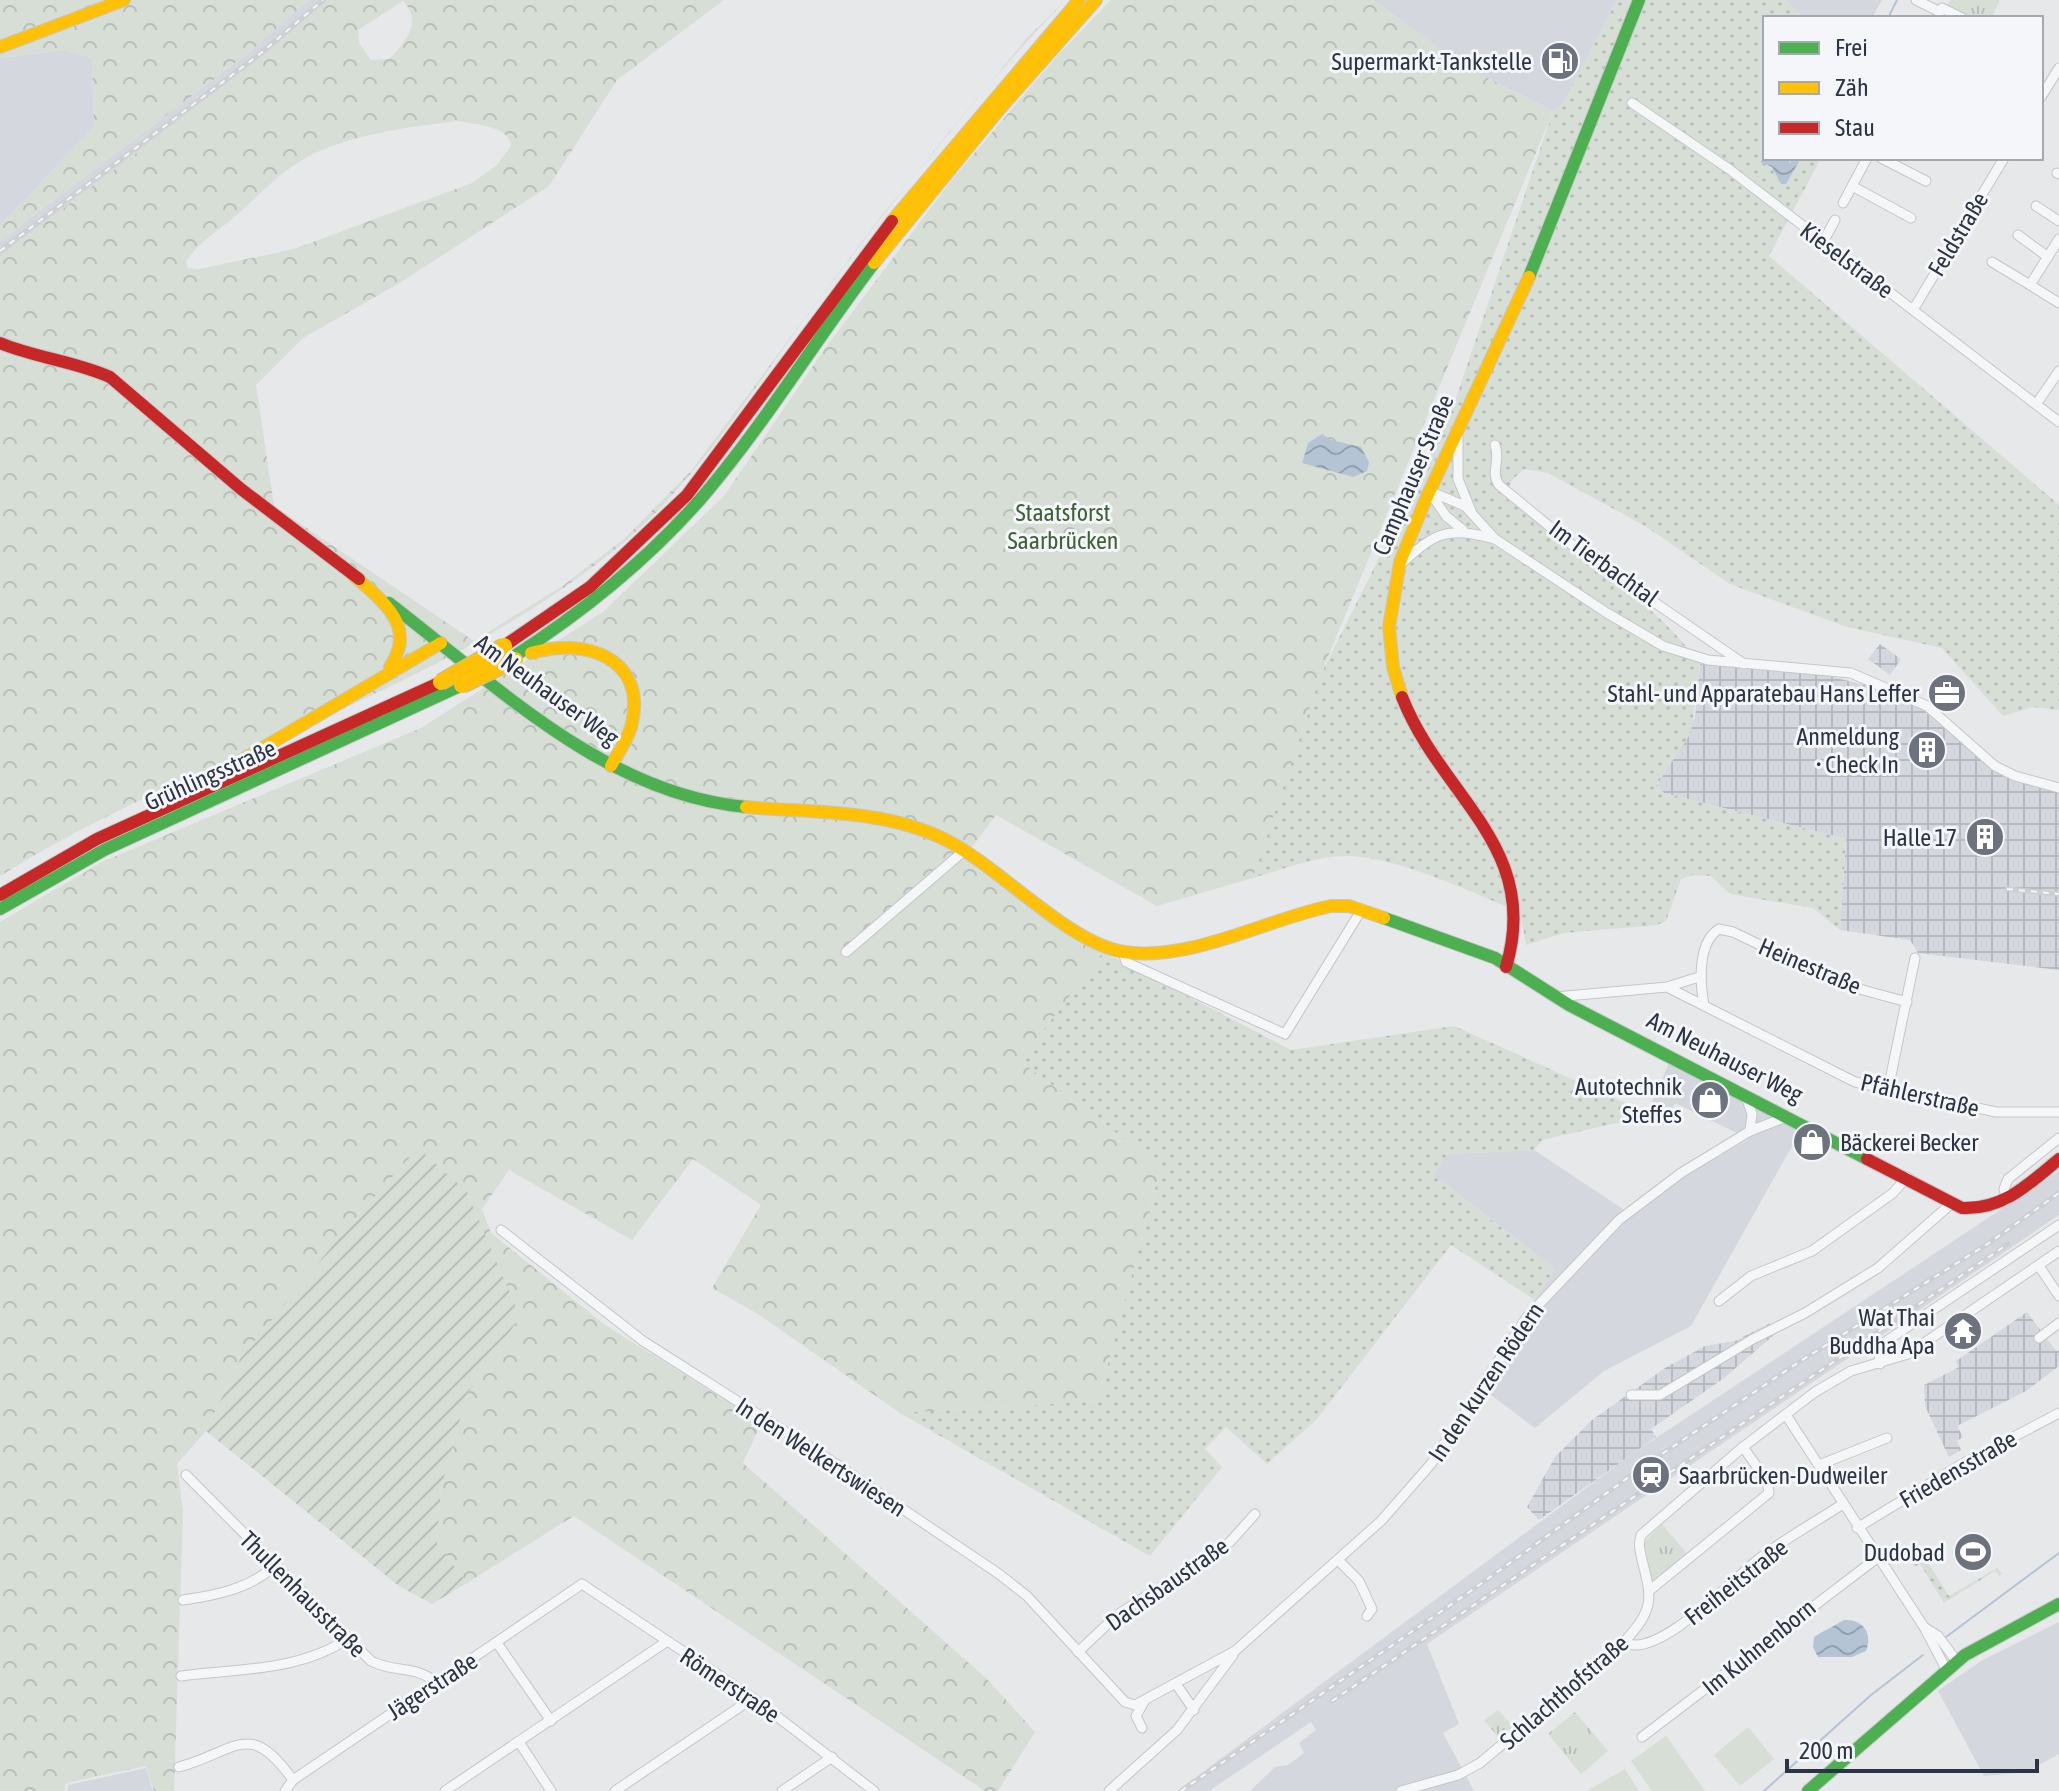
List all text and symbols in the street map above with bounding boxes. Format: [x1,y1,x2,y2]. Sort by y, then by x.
legend [1763,16,2043,160]
text: Frei [1835,34,1868,61]
fuel station icon: Supermarkt-Tankstelle [1539,40,1581,82]
place label: Supermarkt-Tankstelle [1332,48,1532,75]
text: Zäh [1835,74,1869,101]
text: Stau [1835,114,1875,141]
street label: Feldstraße [1923,187,1993,281]
street label: Kieselstraße [1795,216,1899,304]
street label: Camphauser Straße [1367,391,1459,559]
park label: Staatsforst Saarbrücken [1007,499,1119,554]
street label: Im Tierbachtal [1544,515,1664,612]
street label: Am Neuhauser Weg [470,629,625,752]
office icon: Stahl- und Apparatebau Hans Leffer [1926,672,1968,714]
place label: Stahl- und Apparatebau Hans Leffer [1608,680,1920,707]
place label: Anmeldung • Check In [1796,723,1900,778]
building icon: Anmeldung • Check In [1906,729,1948,771]
street label: Grühlingsstraße [140,734,280,816]
building icon: Halle 17 [1964,816,2006,858]
place label: Halle 17 [1883,824,1957,851]
street label: Heinestraße [1755,932,1865,1000]
street label: Am Neuhauser Weg [1643,1006,1808,1108]
street label: Pfählerstraße [1858,1068,1982,1122]
place label: Autotechnik Steffes [1575,1073,1682,1128]
shop icon: Autotechnik Steffes [1689,1079,1731,1121]
shop icon: Bäckerei Becker [1791,1121,1833,1163]
place label: Bäckerei Becker [1840,1129,1979,1156]
street label: In den kurzen Rödern [1423,1297,1549,1467]
place label: Wat Thai Buddha Apa [1829,1304,1935,1359]
temple icon: Wat Thai Buddha Apa [1942,1310,1984,1352]
street label: In den Welkertswiesen [731,1392,911,1522]
street label: Friedensstraße [1895,1425,2021,1513]
station icon: Saarbrücken-Dudweiler [1630,1454,1672,1496]
place label: Saarbrücken-Dudweiler [1679,1462,1888,1489]
street label: Thullenhausstraße [235,1526,371,1662]
sports icon: Dudobad [1952,1531,1994,1573]
street label: Dachsbaustraße [1101,1532,1233,1636]
street label: Freiheitstraße [1679,1534,1793,1630]
place label: Dudobad [1863,1539,1945,1566]
street label: Im Kuhnenborn [1697,1593,1821,1701]
street label: Schlachthofstraße [1495,1629,1633,1755]
street label: Römerstraße [675,1642,785,1728]
street label: Jägerstraße [382,1647,482,1725]
scale bar [1787,1723,2037,1773]
text: 200 m [1799,1737,1853,1764]

